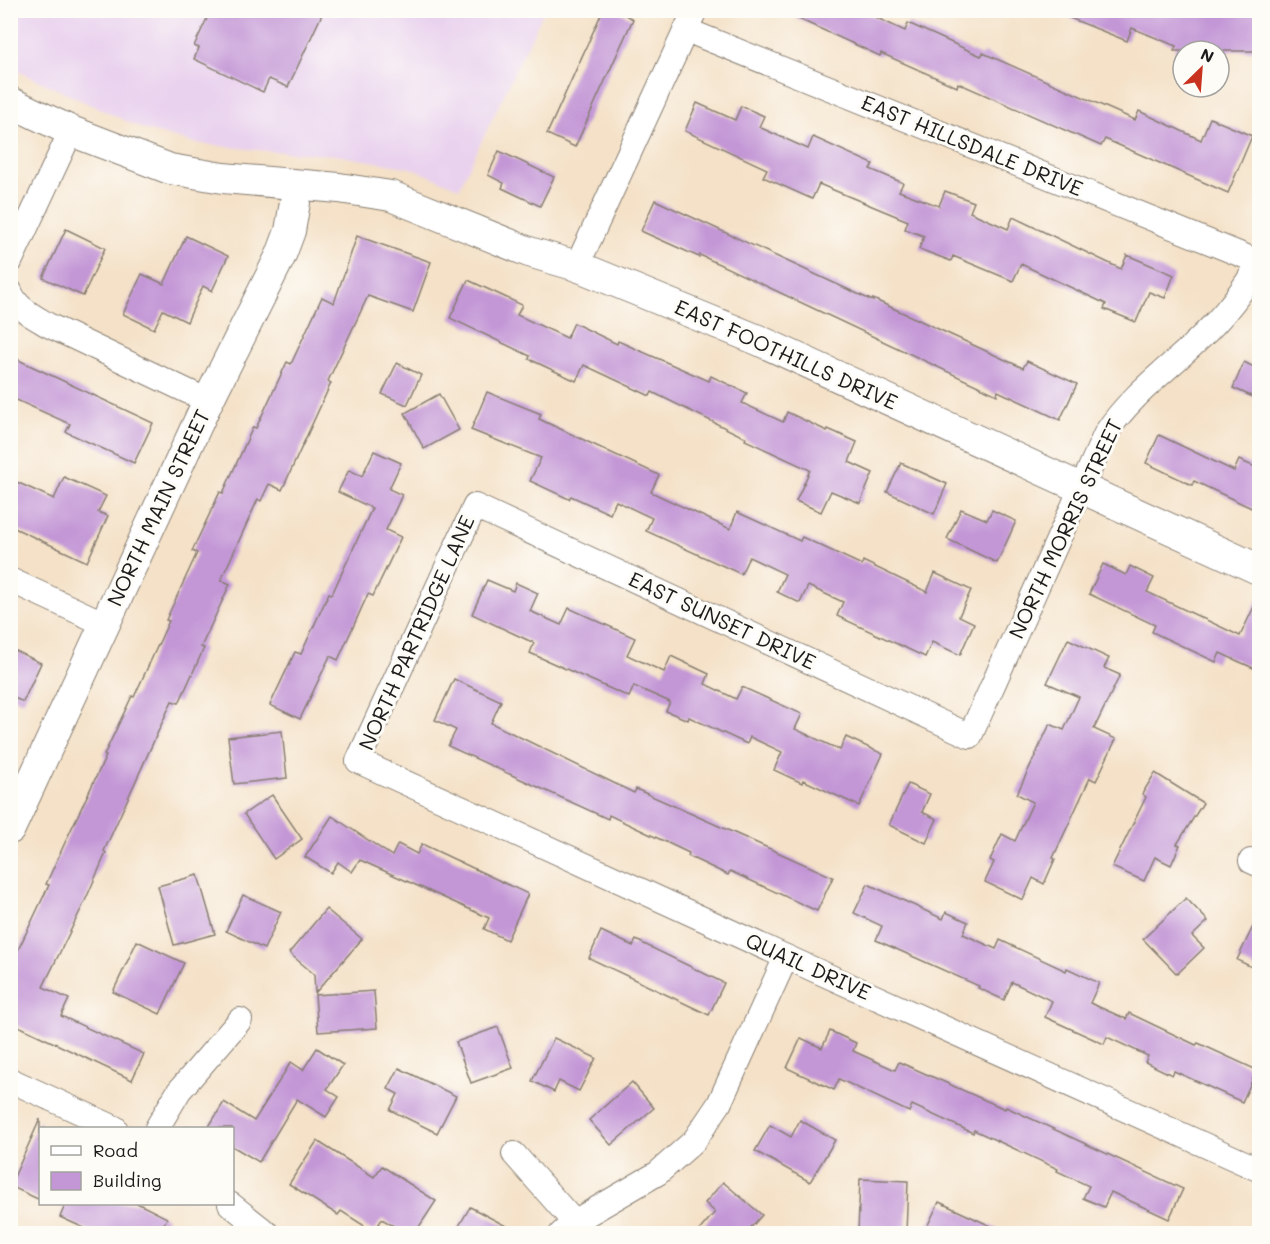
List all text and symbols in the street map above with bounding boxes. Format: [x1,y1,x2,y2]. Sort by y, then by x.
north arrow [1171,39,1231,99]
text: N [1198,43,1217,67]
street label: EAST HILLSDALE DRIVE [858,88,1087,201]
street label: EAST FOOTHILLS DRIVE [671,292,902,415]
street label: NORTH MAIN STREET [100,404,215,610]
street label: NORTH MORRIS STREET [1002,414,1128,643]
street label: NORTH PARTRIDGE LANE [352,511,480,754]
street label: EAST SUNSET DRIVE [625,565,820,675]
street label: QUAIL DRIVE [742,926,876,1005]
legend [39,1127,234,1205]
text: Road [93,1138,138,1162]
text: Building [93,1168,161,1192]

